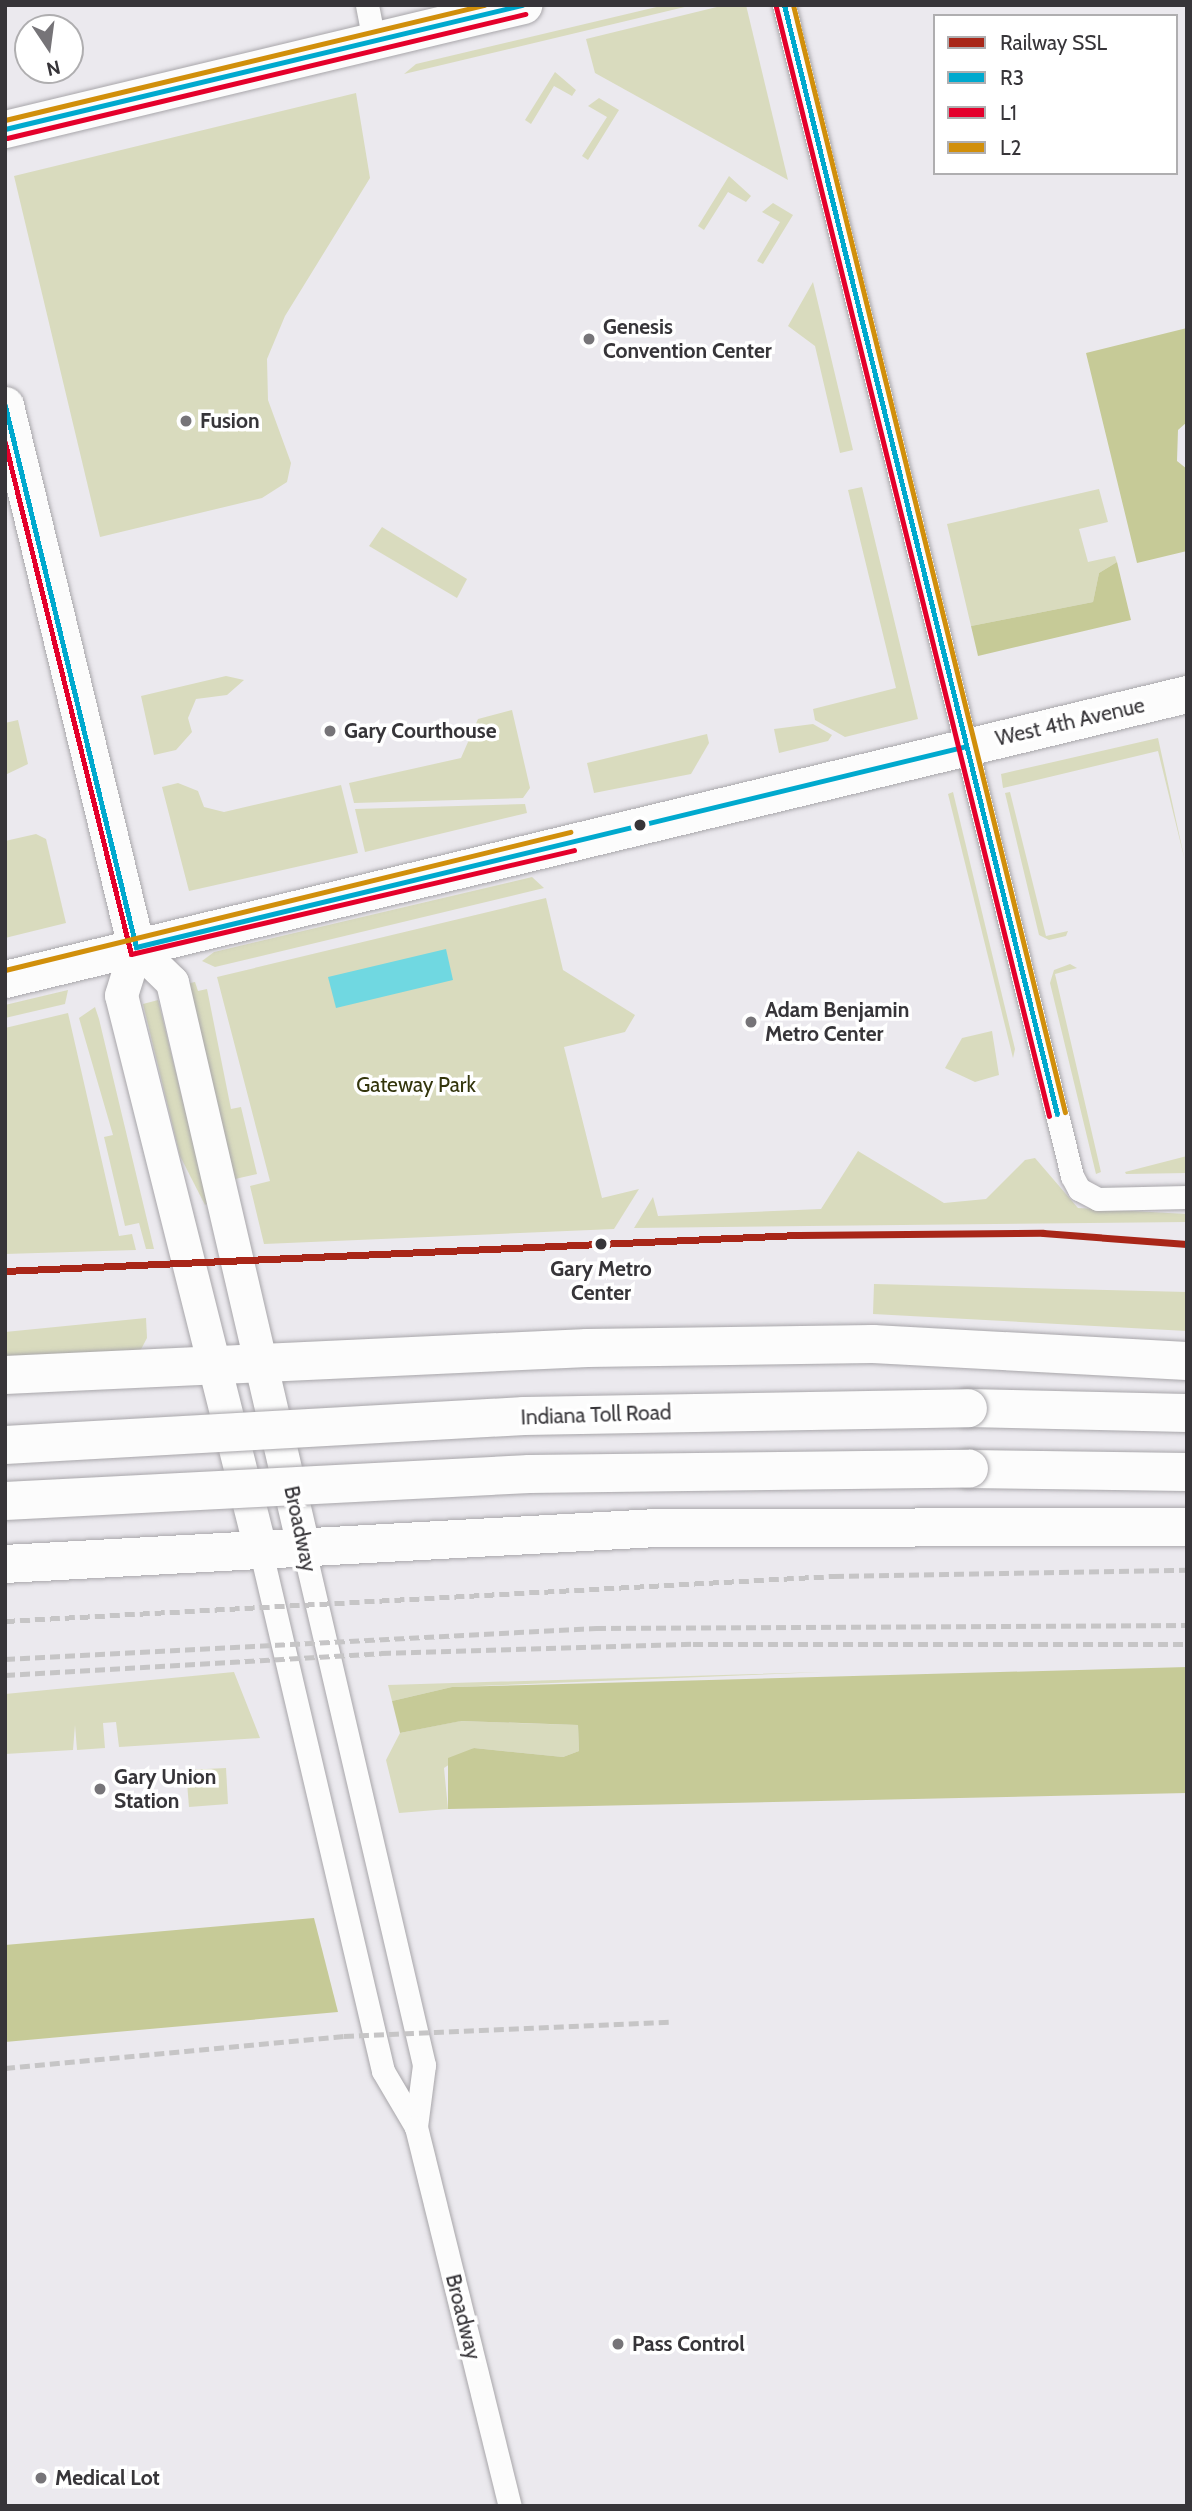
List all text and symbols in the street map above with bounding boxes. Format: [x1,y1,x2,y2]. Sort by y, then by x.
north arrow [14,14,84,84]
legend [933,14,1178,175]
text: Railway SSL [1000,30,1107,55]
text: N [44,55,63,81]
text: R3 [1000,65,1024,90]
text: L1 [1000,100,1017,125]
text: L2 [1000,135,1022,160]
place label: Genesis Convention Center [603,314,772,364]
marker: Genesis Convention Center [581,331,597,347]
place label: Fusion [200,408,259,434]
marker: Fusion [178,413,194,429]
street label: West 4th Avenue [993,693,1147,751]
place label: Gary Courthouse [344,718,496,744]
marker: Gary Courthouse [322,723,338,739]
unlabelled marker [633,818,647,832]
place label: Adam Benjamin Metro Center [765,997,909,1047]
marker: Adam Benjamin Metro Center [743,1014,759,1030]
park label: Gateway Park [356,1072,476,1098]
marker: Gary Metro Center [591,1234,611,1254]
place label: Gary Metro Center [550,1256,652,1306]
street label: Indiana Toll Road [520,1400,672,1430]
street label: Broadway [279,1484,321,1574]
place label: Gary Union Station [114,1764,216,1814]
marker: Gary Union Station [92,1781,108,1797]
street label: Broadway [440,2272,486,2362]
place label: Pass Control [632,2331,745,2357]
marker: Pass Control [610,2336,626,2352]
place label: Medical Lot [55,2465,160,2491]
marker: Medical Lot [33,2470,49,2486]

